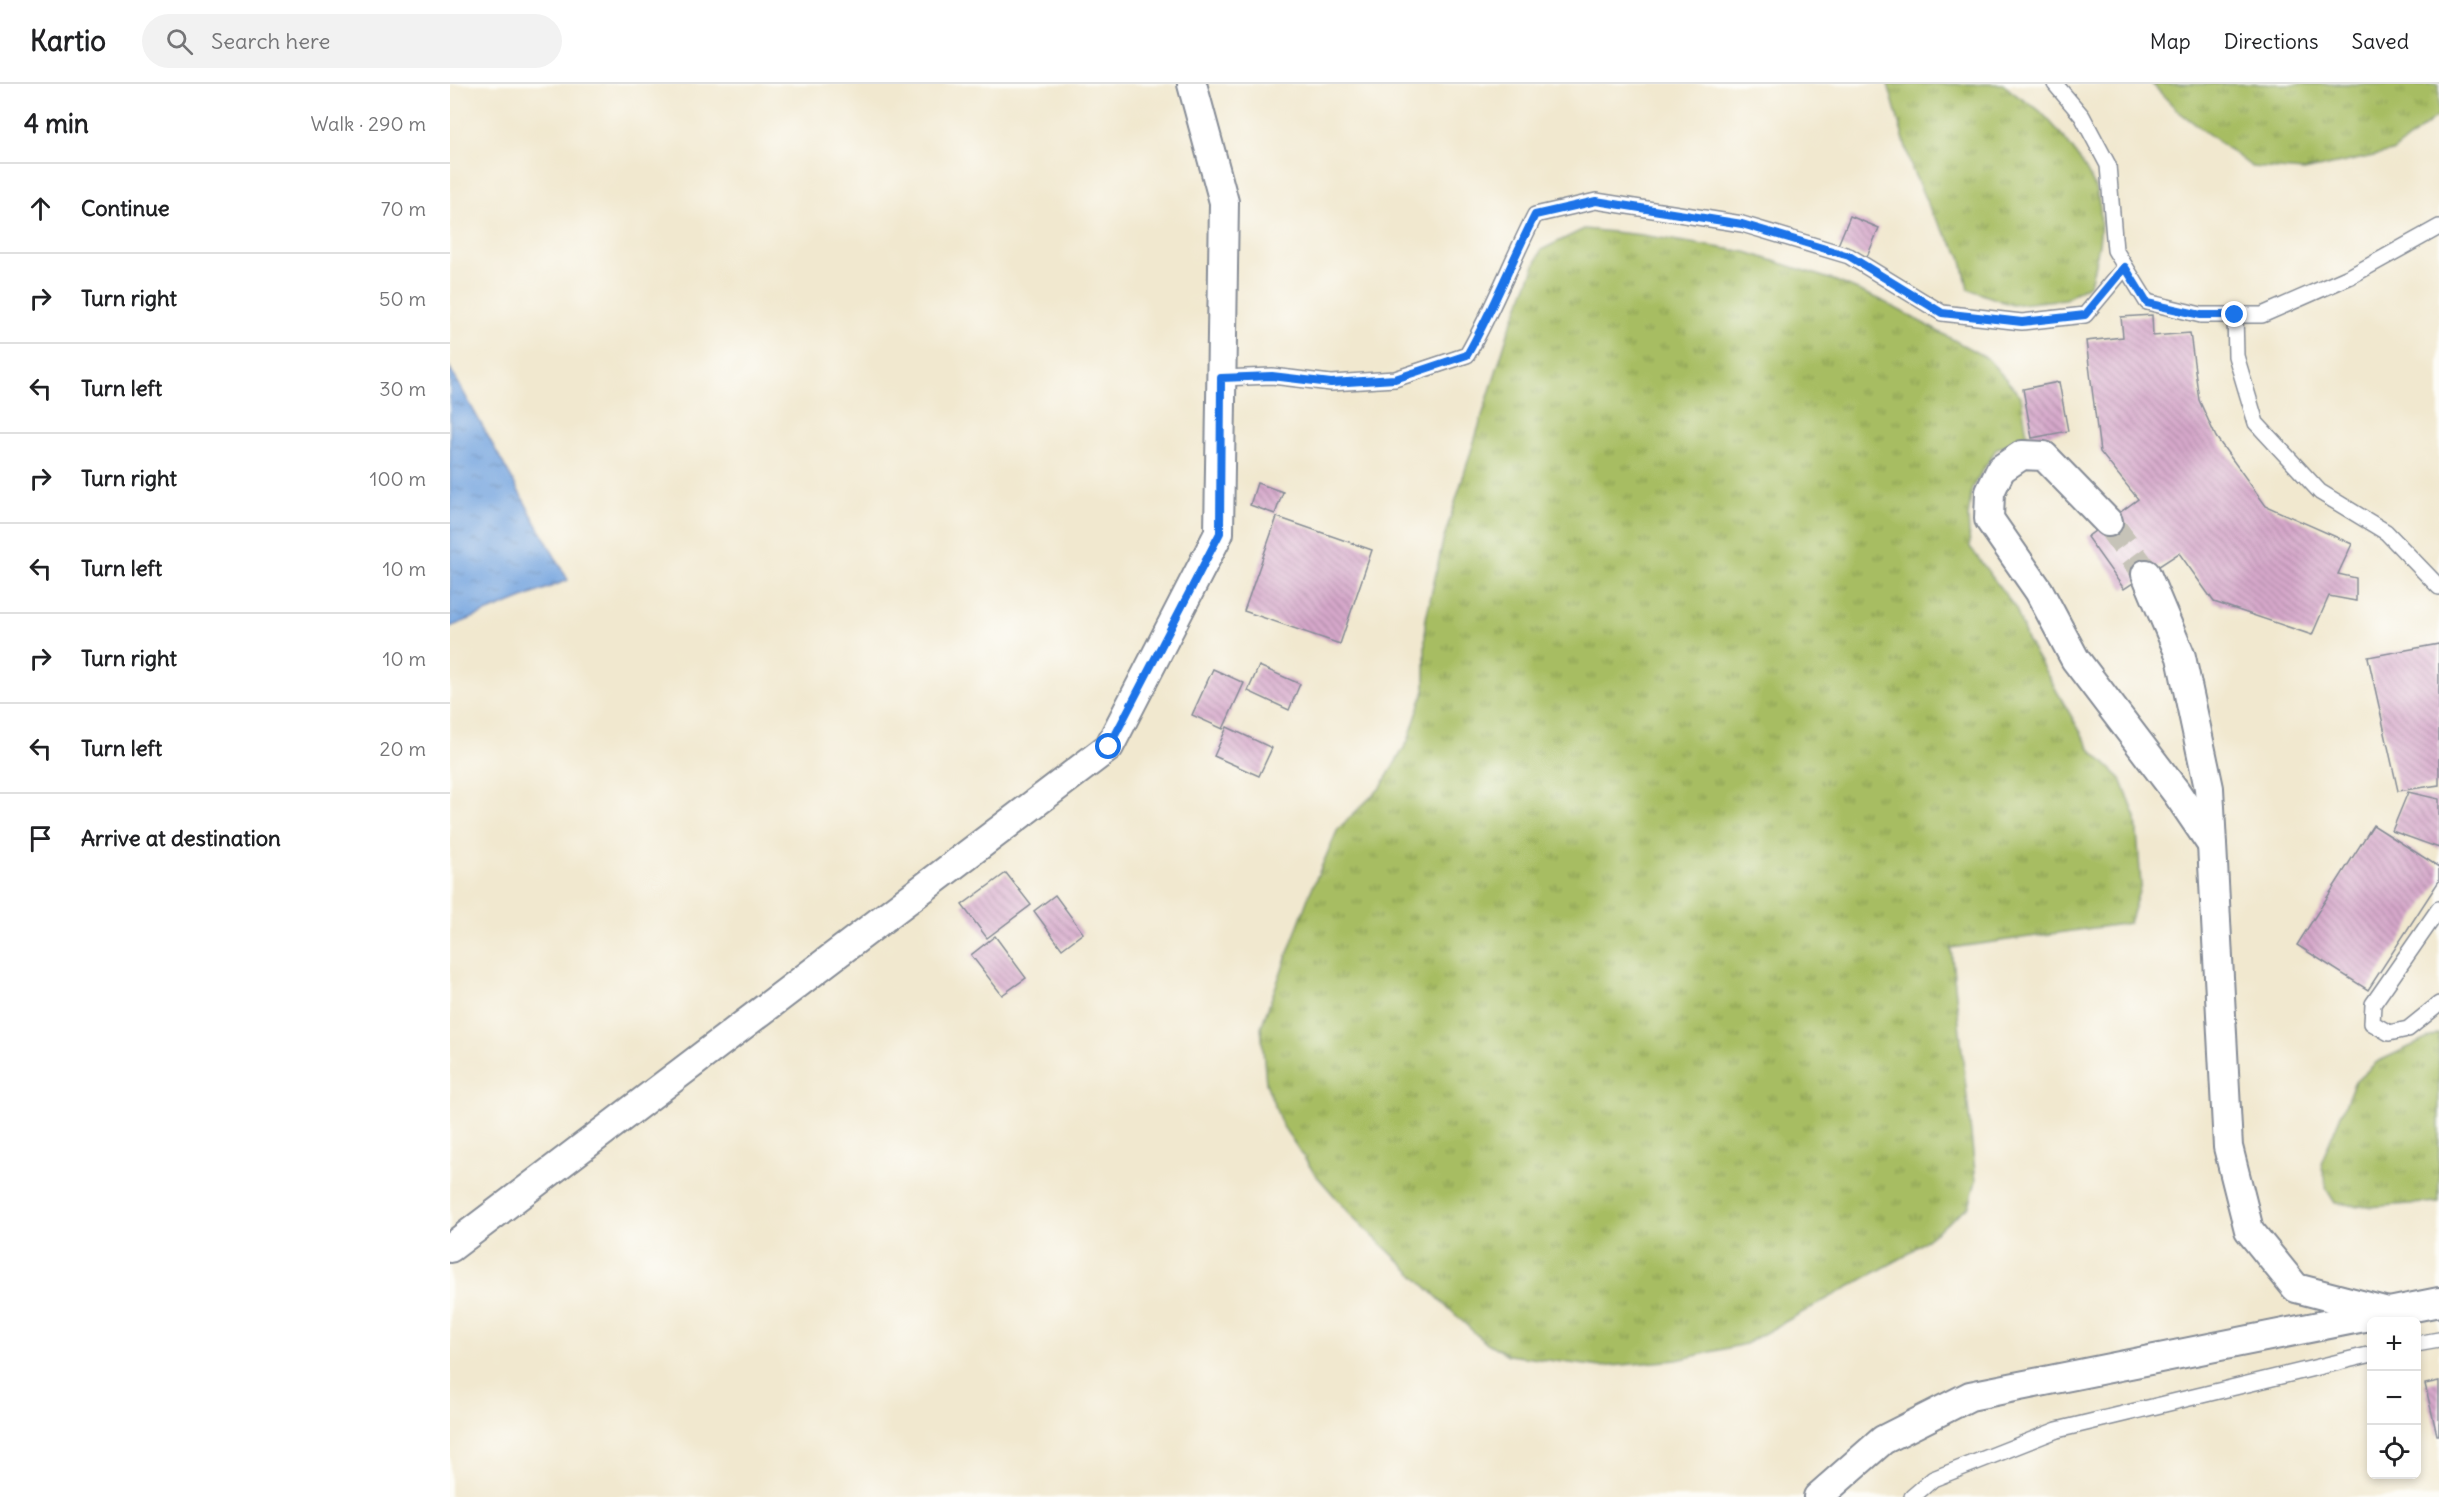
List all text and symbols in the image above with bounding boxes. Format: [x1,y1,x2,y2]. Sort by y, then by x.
search box [142,14,562,68]
text: Kartio [30,23,106,59]
icon: search [163,25,196,58]
text: Search here [211,27,330,55]
text: Map [2150,28,2191,55]
text: Directions [2224,28,2318,55]
text: Saved [2351,28,2409,55]
text: 4 min [24,107,89,140]
text: Walk · 290 m [311,111,426,136]
icon: ahead [24,192,57,225]
text: Continue [81,194,170,222]
text: 70 m [381,196,426,221]
icon: right [24,282,57,315]
text: Turn right [81,284,177,312]
text: 50 m [379,286,426,311]
route end [2221,301,2247,327]
icon: left [24,372,57,405]
text: Turn left [81,374,162,402]
text: 30 m [379,376,426,401]
icon: right [24,462,57,495]
text: Turn right [81,464,177,492]
text: 100 m [369,466,426,491]
icon: left [24,552,57,585]
text: Turn left [81,554,162,582]
text: 10 m [383,556,426,581]
icon: right [24,642,57,675]
text: Turn right [81,644,177,672]
text: 10 m [383,646,426,671]
icon: left [24,732,57,765]
route start [1095,733,1121,759]
text: Turn left [81,734,162,762]
text: 20 m [380,736,426,761]
icon: arrive [24,822,57,855]
text: Arrive at destination [81,824,281,852]
map controls [2367,1317,2421,1479]
button: + [2367,1317,2421,1371]
button: − [2367,1371,2421,1425]
button: locate [2367,1425,2421,1479]

